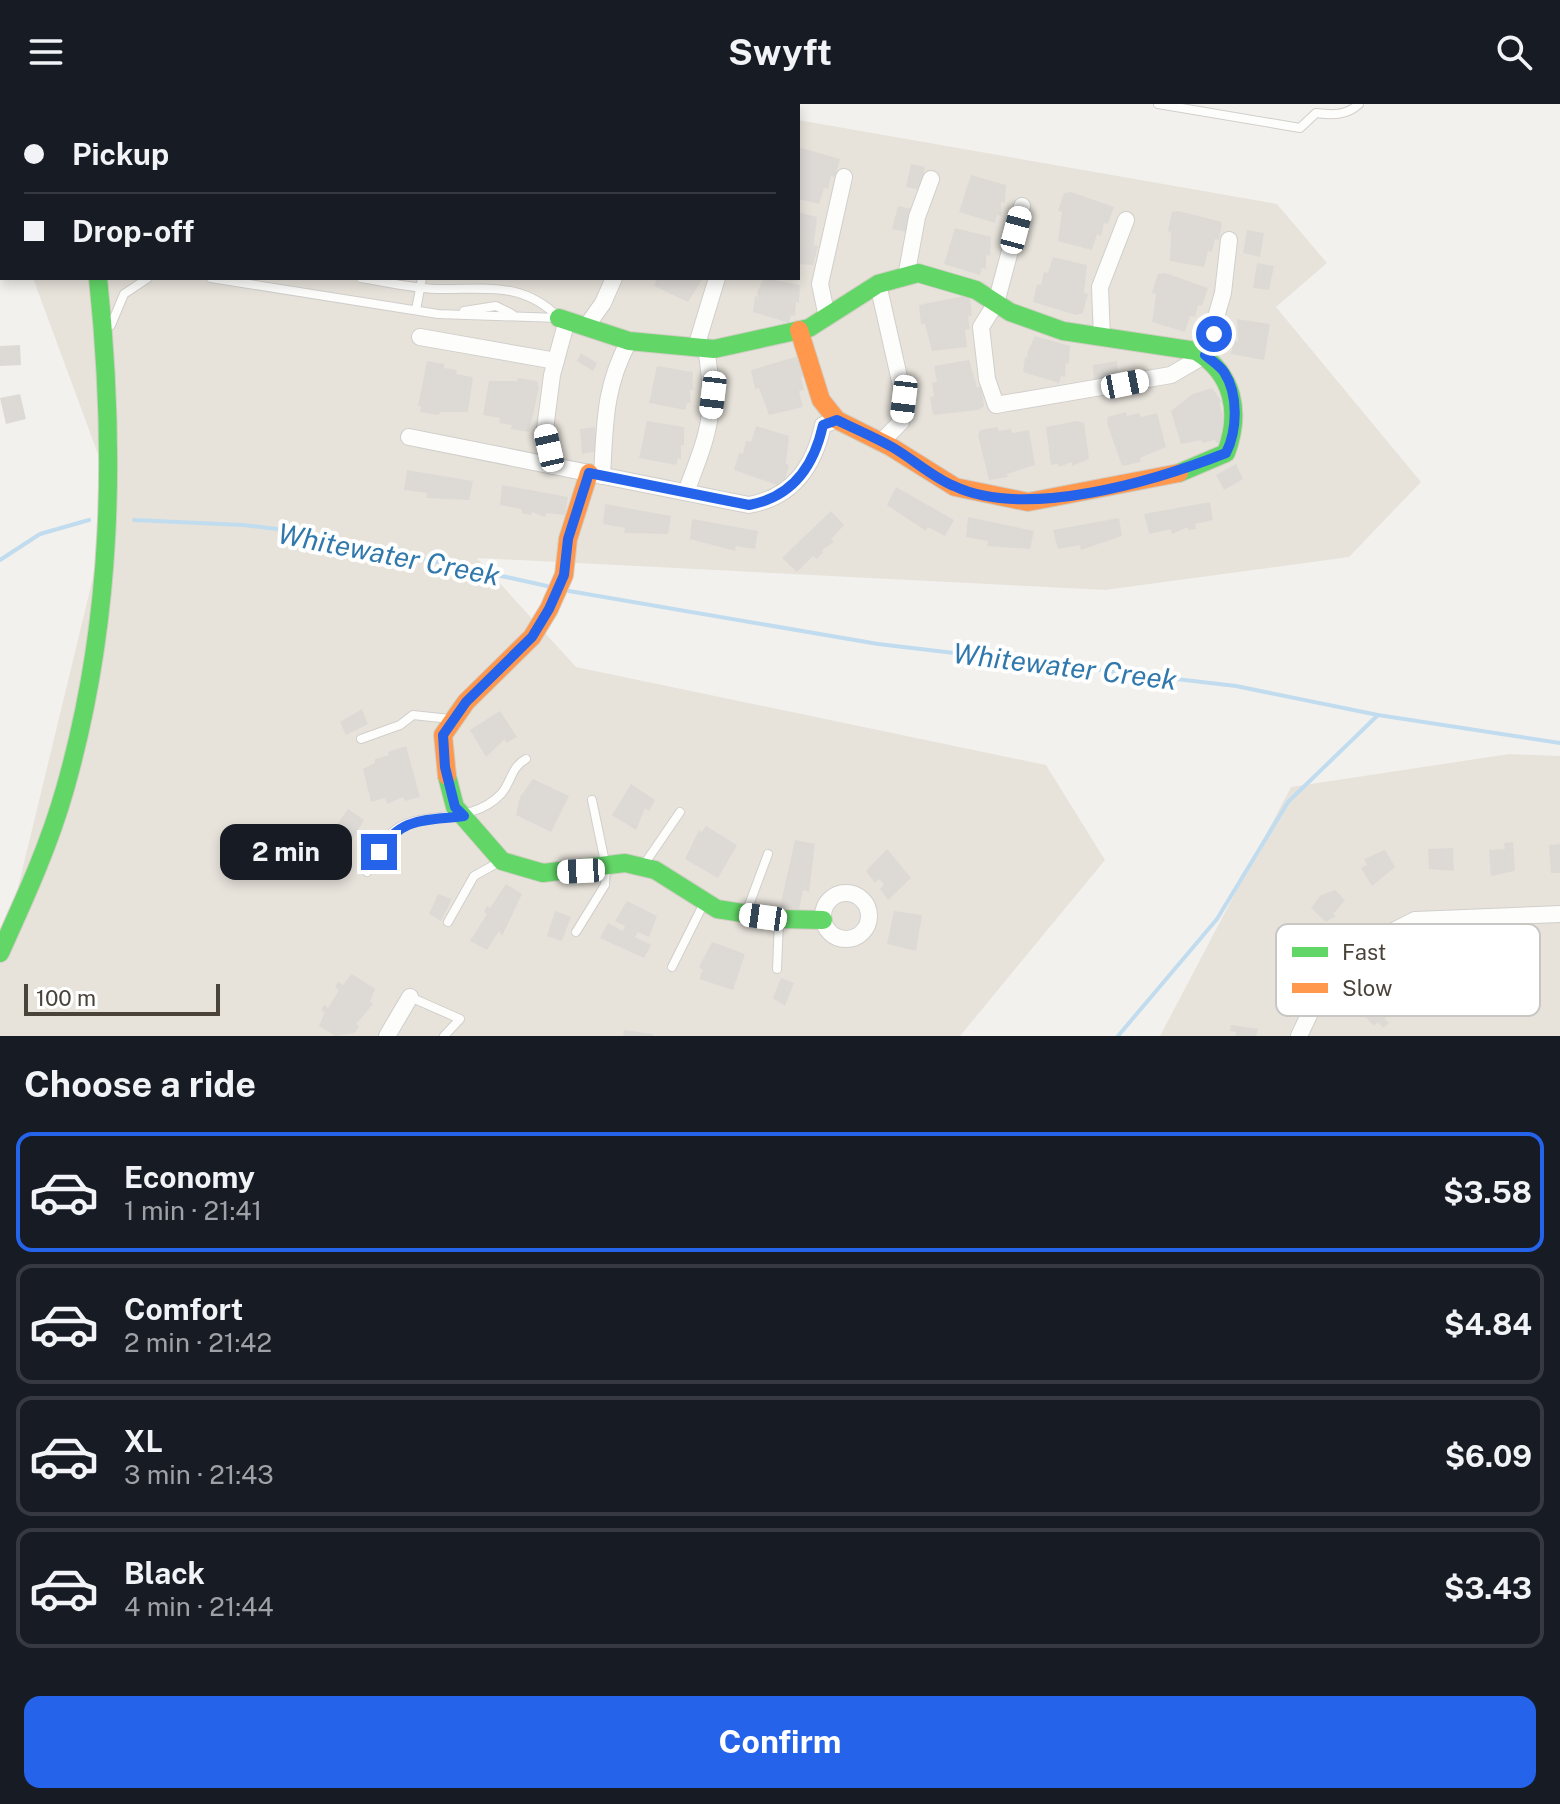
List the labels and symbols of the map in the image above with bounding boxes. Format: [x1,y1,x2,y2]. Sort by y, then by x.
car [998,204,1034,256]
route start [1196,316,1232,352]
car [1099,368,1151,400]
car [698,370,728,420]
car [889,374,919,424]
car [532,422,566,474]
water label: Whitewater Creek [275,516,503,592]
water label: Whitewater Creek [951,636,1179,696]
callout: 2 min [219,824,351,880]
route end [361,834,397,870]
car [556,858,606,884]
car [738,902,788,932]
legend [1276,924,1540,1016]
text: Fast [1342,939,1386,965]
text: Slow [1342,975,1392,1001]
scale bar [24,980,220,1016]

